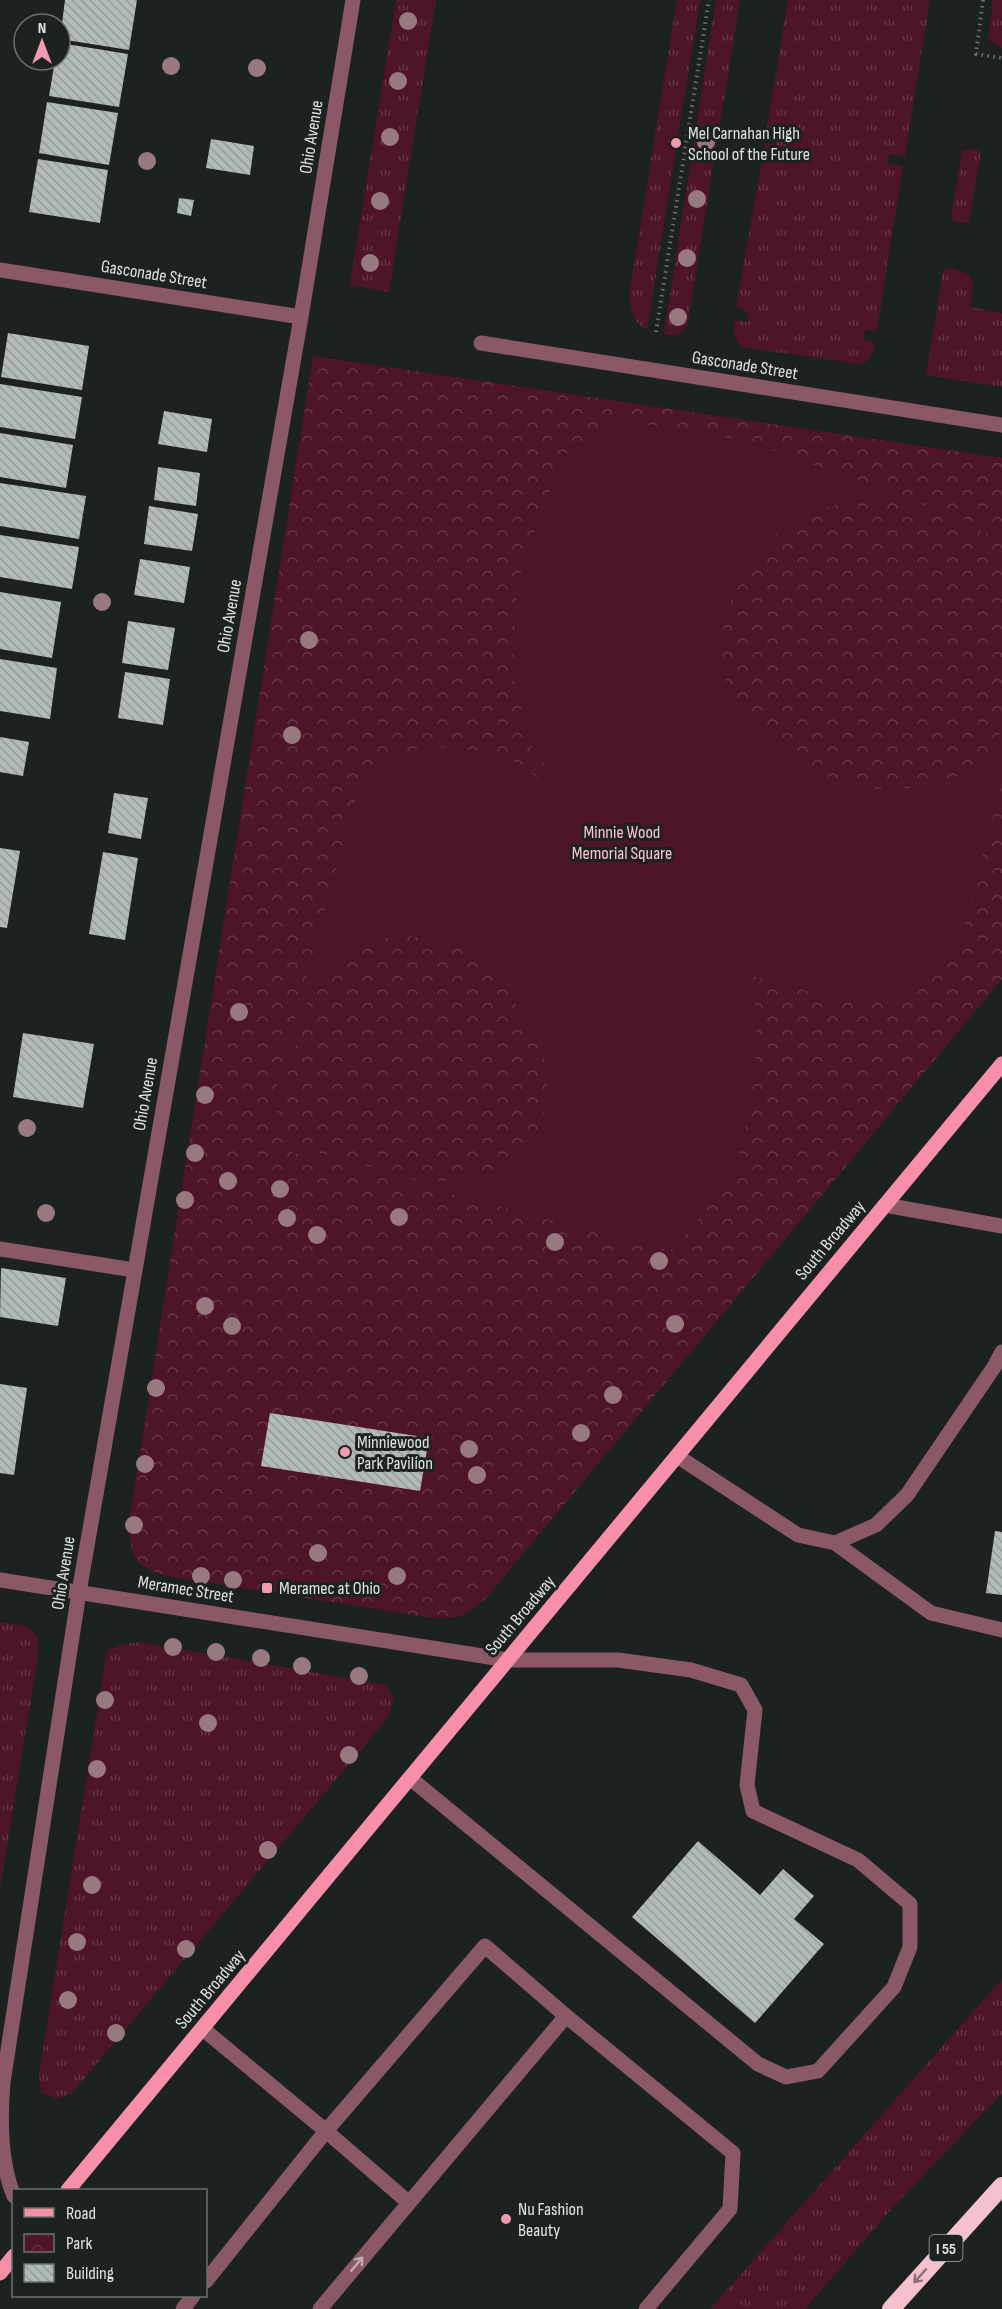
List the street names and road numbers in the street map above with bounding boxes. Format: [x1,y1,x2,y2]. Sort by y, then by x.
street label: Ohio Avenue [295,99,328,175]
street label: Gasconade Street [99,256,209,293]
street label: Gasconade Street [690,347,800,384]
street label: Ohio Avenue [213,578,246,654]
street label: Ohio Avenue [129,1056,162,1132]
street label: South Broadway [791,1196,870,1284]
street label: Ohio Avenue [47,1535,80,1611]
street label: South Broadway [481,1571,560,1659]
street label: Meramec Street [137,1572,236,1607]
street label: South Broadway [171,1945,250,2033]
road number: I 55 [930,2235,962,2261]

